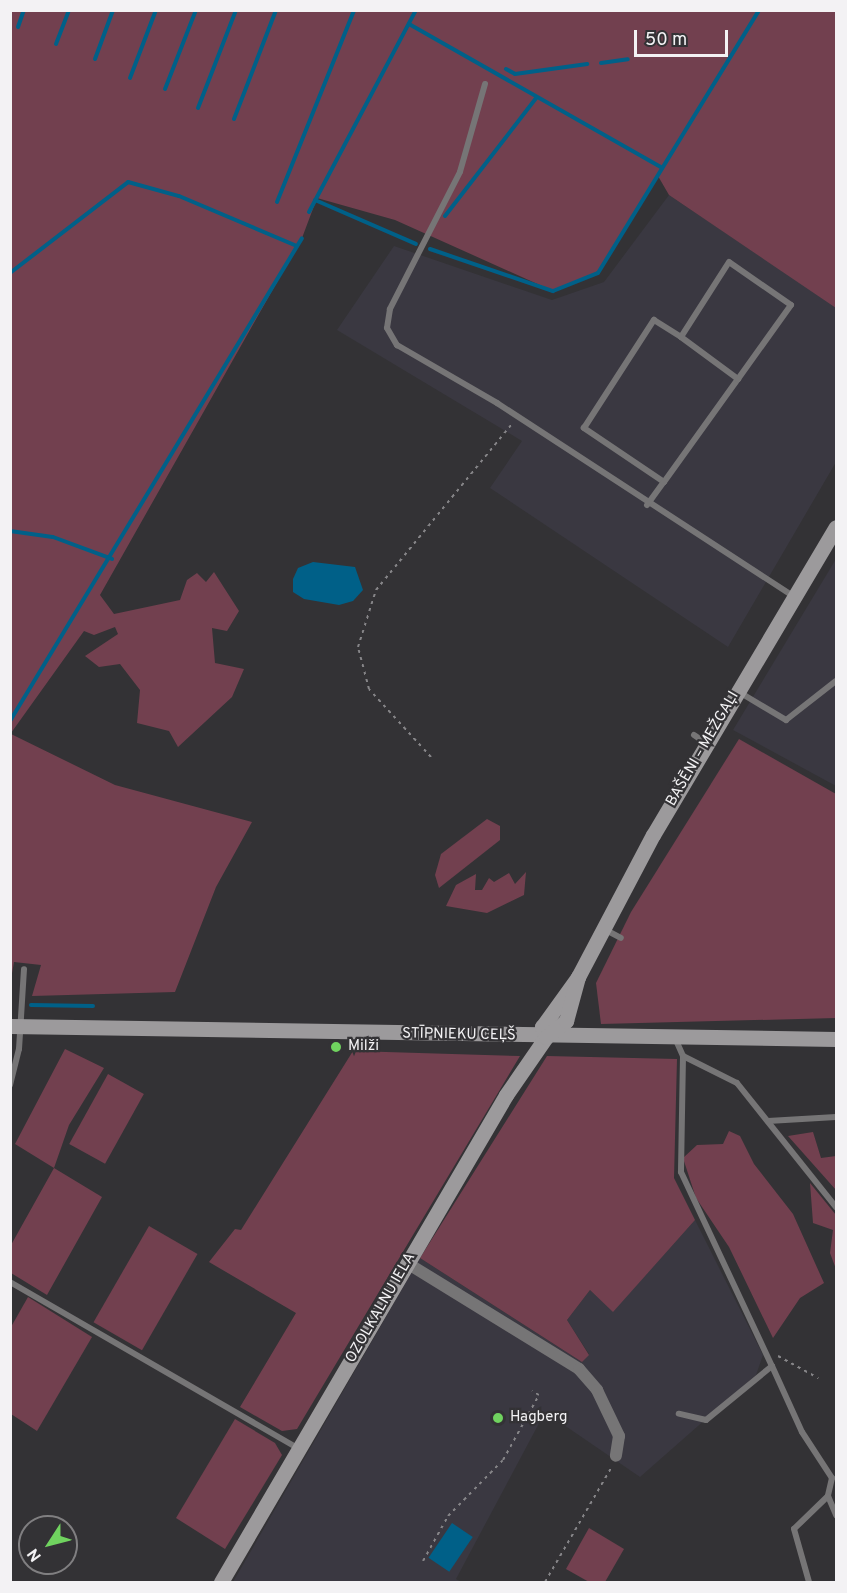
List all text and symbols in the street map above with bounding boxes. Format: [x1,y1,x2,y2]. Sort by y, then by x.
scale bar [637,18,732,56]
text: 50 m [645,29,687,52]
street label: BAŠĒNI – MEŽGAĻI [663,688,743,810]
street label: STĪPNIEKU CEĻŠ [402,1025,516,1045]
place label: Milži [348,1038,379,1056]
marker: Milži [329,1040,343,1054]
street label: OZOLKALNU IELA [342,1250,420,1366]
place label: Hagberg [510,1409,567,1427]
marker: Hagberg [491,1411,505,1425]
north arrow [18,1515,78,1575]
text: N [24,1544,47,1565]

